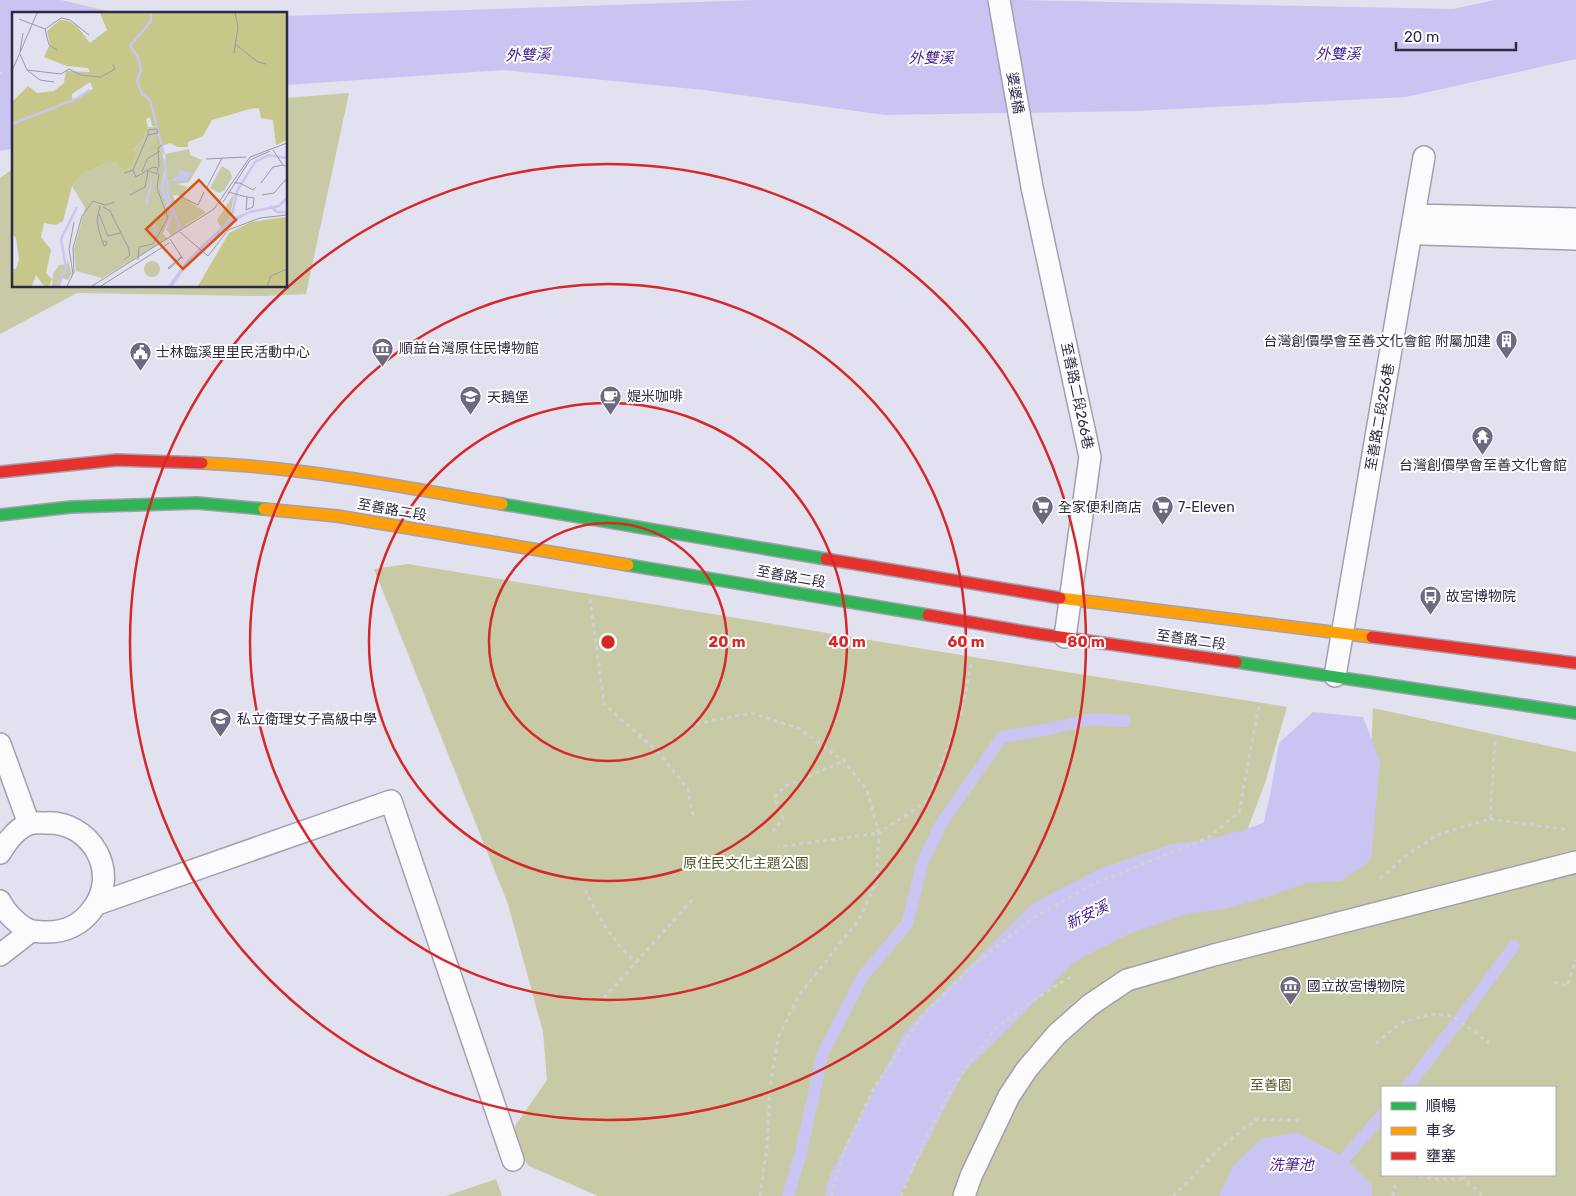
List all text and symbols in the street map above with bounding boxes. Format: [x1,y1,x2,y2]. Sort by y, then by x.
inset map [12,12,288,288]
scale bar [1396,20,1516,52]
text: 20 m [1404,28,1439,46]
water label: 外雙溪 [1315,45,1362,63]
water label: 外雙溪 [505,46,553,64]
water label: 外雙溪 [908,49,955,67]
street label: 婆婆橋 [1003,71,1027,115]
building icon: 台灣創價學會至善文化會館 附屬加建 [1495,329,1519,360]
place label: 台灣創價學會至善文化會館 附屬加建 [1264,333,1491,350]
museum icon: 順益台灣原住民博物館 [371,336,395,367]
public building icon: 士林臨溪里里民活動中心 [128,340,152,371]
place label: 順益台灣原住民博物館 [399,340,539,357]
street label: 至善路二段266巷 [1057,341,1097,451]
place label: 士林臨溪里里民活動中心 [156,344,310,361]
street label: 至善路二段256巷 [1362,362,1398,472]
cafe icon: 媞米咖啡 [599,384,623,415]
school or university icon: 天鵝堡 [459,385,483,416]
place label: 媞米咖啡 [627,388,683,405]
place label: 天鵝堡 [487,389,529,406]
temple icon: 台灣創價學會至善文化會館 [1471,425,1495,456]
place label: 台灣創價學會至善文化會館 [1399,457,1567,474]
supermarket icon: 全家便利商店 [1030,495,1054,526]
supermarket icon: 7-Eleven [1150,495,1174,526]
street label: 至善路二段 [356,496,428,524]
place label: 全家便利商店 [1058,499,1142,516]
place label: 7-Eleven [1178,499,1235,516]
street label: 至善路二段 [755,563,827,591]
bus stop icon: 故宮博物院 [1418,584,1442,615]
place label: 故宮博物院 [1446,588,1516,605]
street label: 至善路二段 [1155,627,1227,653]
centre of rings [599,633,617,651]
text: 20 m [709,633,745,651]
text: 40 m [828,633,866,651]
text: 60 m [948,633,984,651]
text: 80 m [1067,633,1105,651]
school or university icon: 私立衛理女子高級中學 [209,707,233,738]
place label: 私立衛理女子高級中學 [237,711,377,728]
park label: 原住民文化主題公園 [683,855,809,872]
water label: 新安溪 [1063,896,1113,933]
museum icon: 國立故宮博物院 [1279,974,1303,1005]
place label: 國立故宮博物院 [1307,978,1405,995]
park label: 至善園 [1250,1077,1292,1094]
legend [1381,1086,1556,1176]
text: 順暢 [1426,1097,1456,1115]
text: 車多 [1426,1122,1456,1140]
text: 壅塞 [1426,1147,1456,1165]
water label: 洗筆池 [1268,1156,1315,1174]

